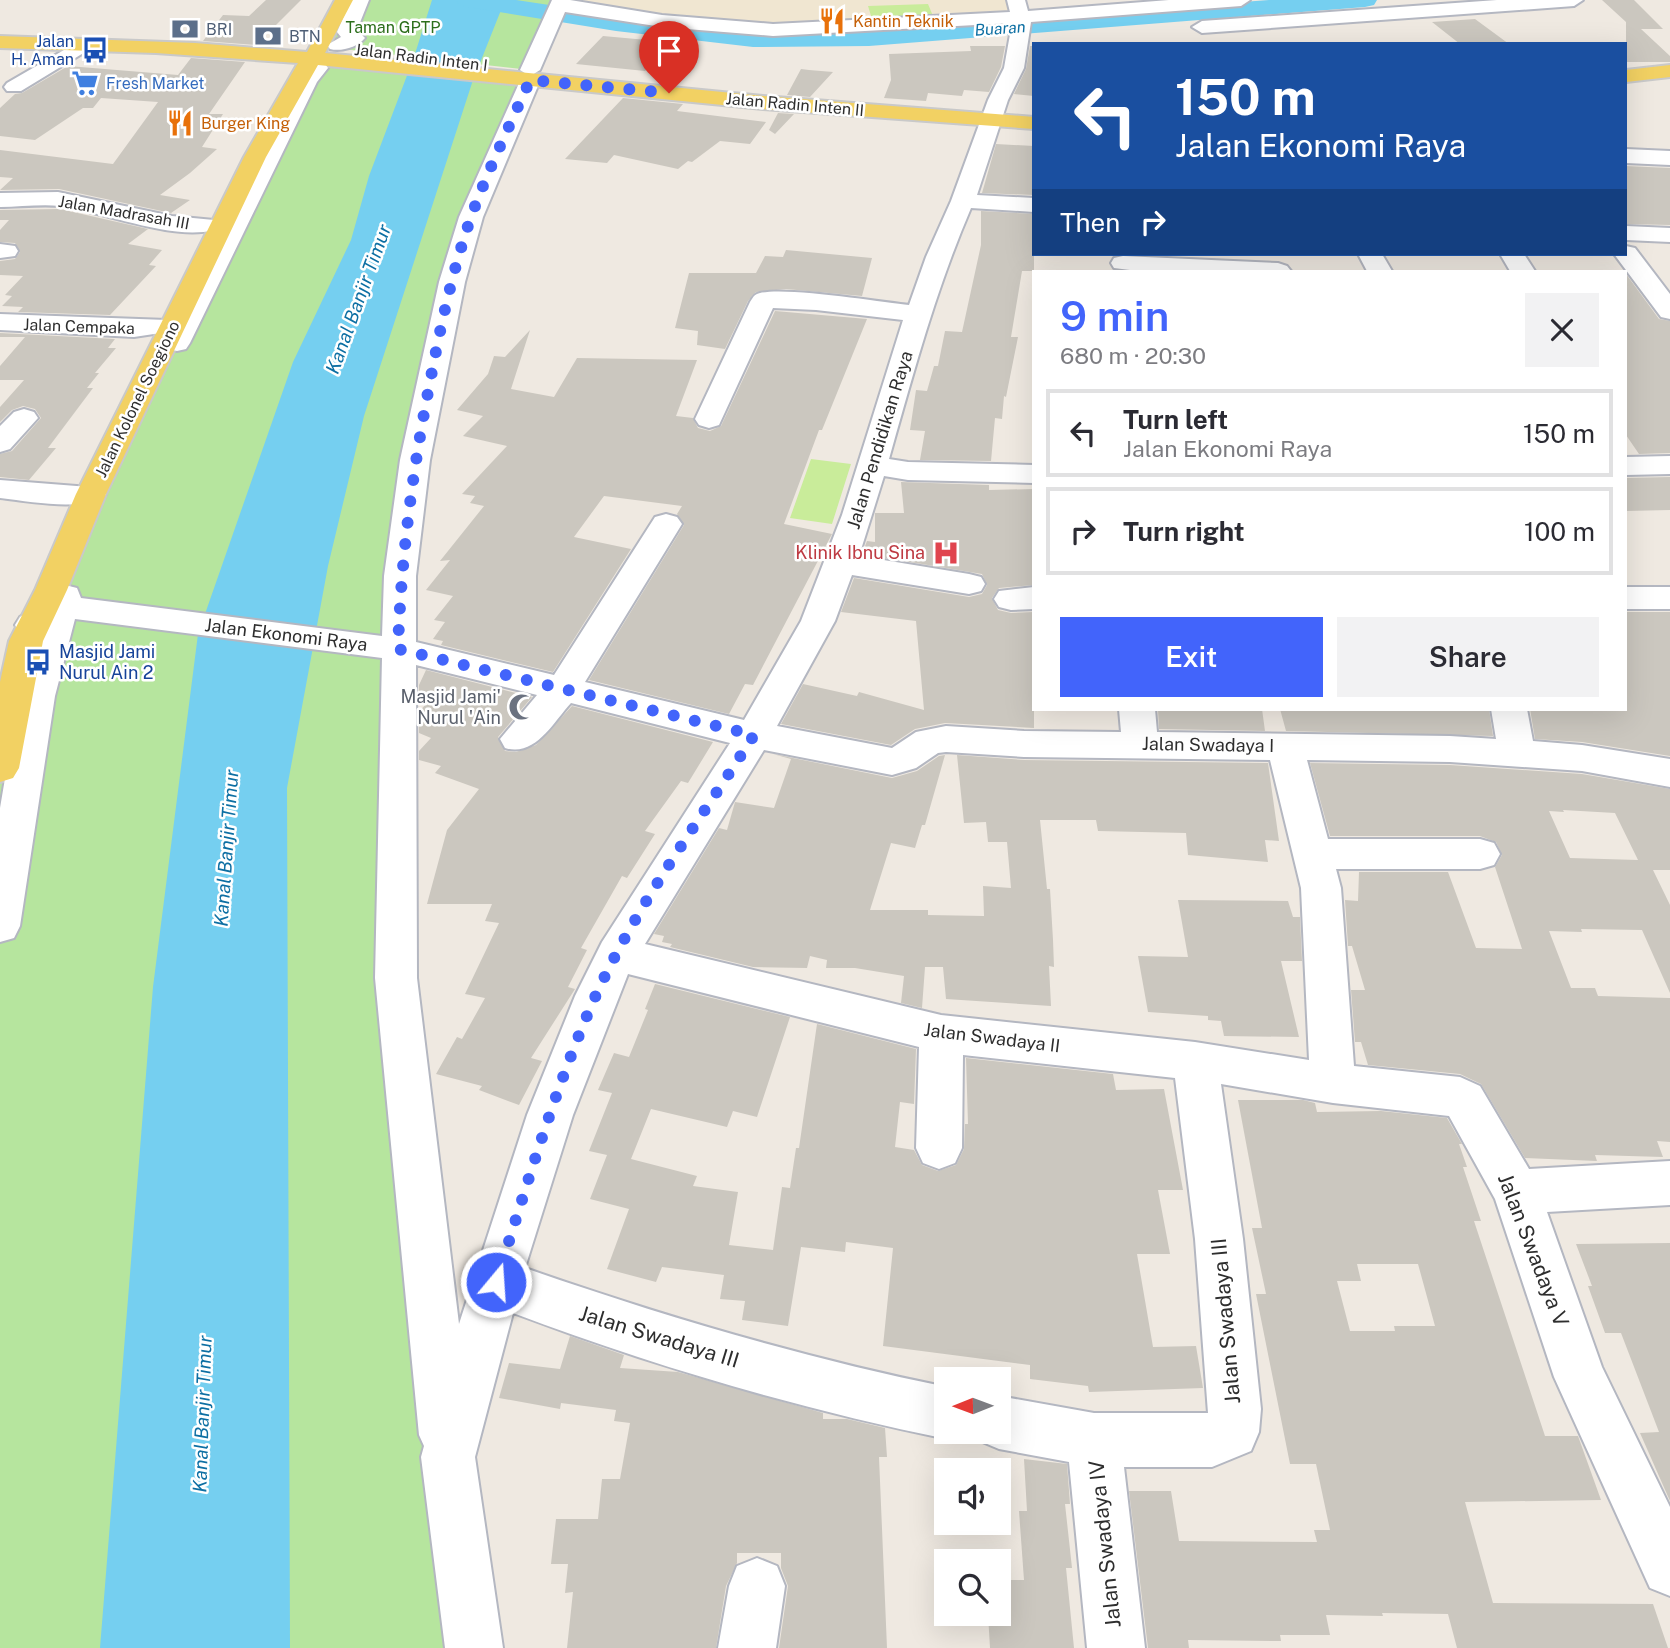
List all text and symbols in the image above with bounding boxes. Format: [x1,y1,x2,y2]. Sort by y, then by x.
restaurant icon: Kantin Teknik [817,6,847,36]
place label: Kantin Teknik [853,12,954,31]
bank icon: BRI [170,14,200,44]
water label: Buaran [974,17,1026,40]
park label: Taman GPTP [346,18,440,37]
place label: BRI [206,20,232,39]
bank icon: BTN [253,21,283,51]
pin [639,21,699,93]
place label: BTN [289,27,321,46]
place label: Jalan H. Aman [11,32,74,69]
icon: arrive [650,32,688,70]
bus stop icon: Jalan H. Aman [80,35,110,65]
street label: Jalan Radin Inten I [353,40,489,75]
supermarket icon: Fresh Market [70,68,100,98]
text: 150 m [1175,68,1316,126]
icon: left [1060,70,1151,161]
place label: Fresh Market [106,74,205,93]
street label: Jalan Radin Inten II [725,89,865,120]
restaurant icon: Burger King [165,108,195,138]
place label: Burger King [201,114,290,133]
text: Jalan Ekonomi Raya [1175,127,1466,164]
street label: Jalan Madrasah III [57,192,191,233]
icon: right [1134,203,1172,241]
text: Then [1060,207,1120,238]
water label: Kanal Banjir Timur [321,221,396,377]
text: 9 min [1060,291,1169,340]
button: close [1525,293,1599,367]
street label: Jalan Cempaka [23,315,135,338]
street label: Jalan Kolonel Soegiono [91,318,184,481]
text: 680 m · 20:30 [1060,342,1206,369]
street label: Jalan Pendidikan Raya [842,348,917,532]
text: Turn left [1123,404,1228,435]
icon: left [1064,414,1102,452]
text: 150 m [1523,418,1595,449]
text: Jalan Ekonomi Raya [1123,435,1332,462]
icon: right [1064,512,1102,550]
text: Turn right [1123,516,1245,547]
text: 100 m [1524,516,1595,547]
hospital icon: Klinik Ibnu Sina [931,538,961,568]
place label: Klinik Ibnu Sina [795,542,925,563]
street label: Jalan Ekonomi Raya [203,614,369,655]
button: Exit [1060,617,1323,697]
button: Share [1337,617,1599,697]
place label: Masjid Jami Nurul Ain 2 [59,641,155,683]
bus stop icon: Masjid Jami Nurul Ain 2 [23,647,53,677]
place label: Masjid Jami' Nurul 'Ain [400,686,501,728]
mosque icon: Masjid Jami' Nurul 'Ain [507,692,537,722]
street label: Jalan Swadaya I [1142,733,1274,756]
water label: Kanal Banjir Timur [210,768,243,927]
street label: Jalan Swadaya II [923,1019,1061,1056]
street label: Jalan Swadaya V [1493,1170,1574,1330]
street label: Jalan Swadaya III [1206,1237,1245,1405]
position arrow [459,1245,533,1319]
street label: Jalan Swadaya III [576,1300,742,1373]
water label: Kanal Banjir Timur [188,1334,216,1493]
north arrow [934,1367,1012,1444]
map controls [934,1367,1011,1626]
button: sound [934,1458,1011,1535]
street label: Jalan Swadaya IV [1083,1459,1126,1629]
button: search [934,1549,1011,1626]

